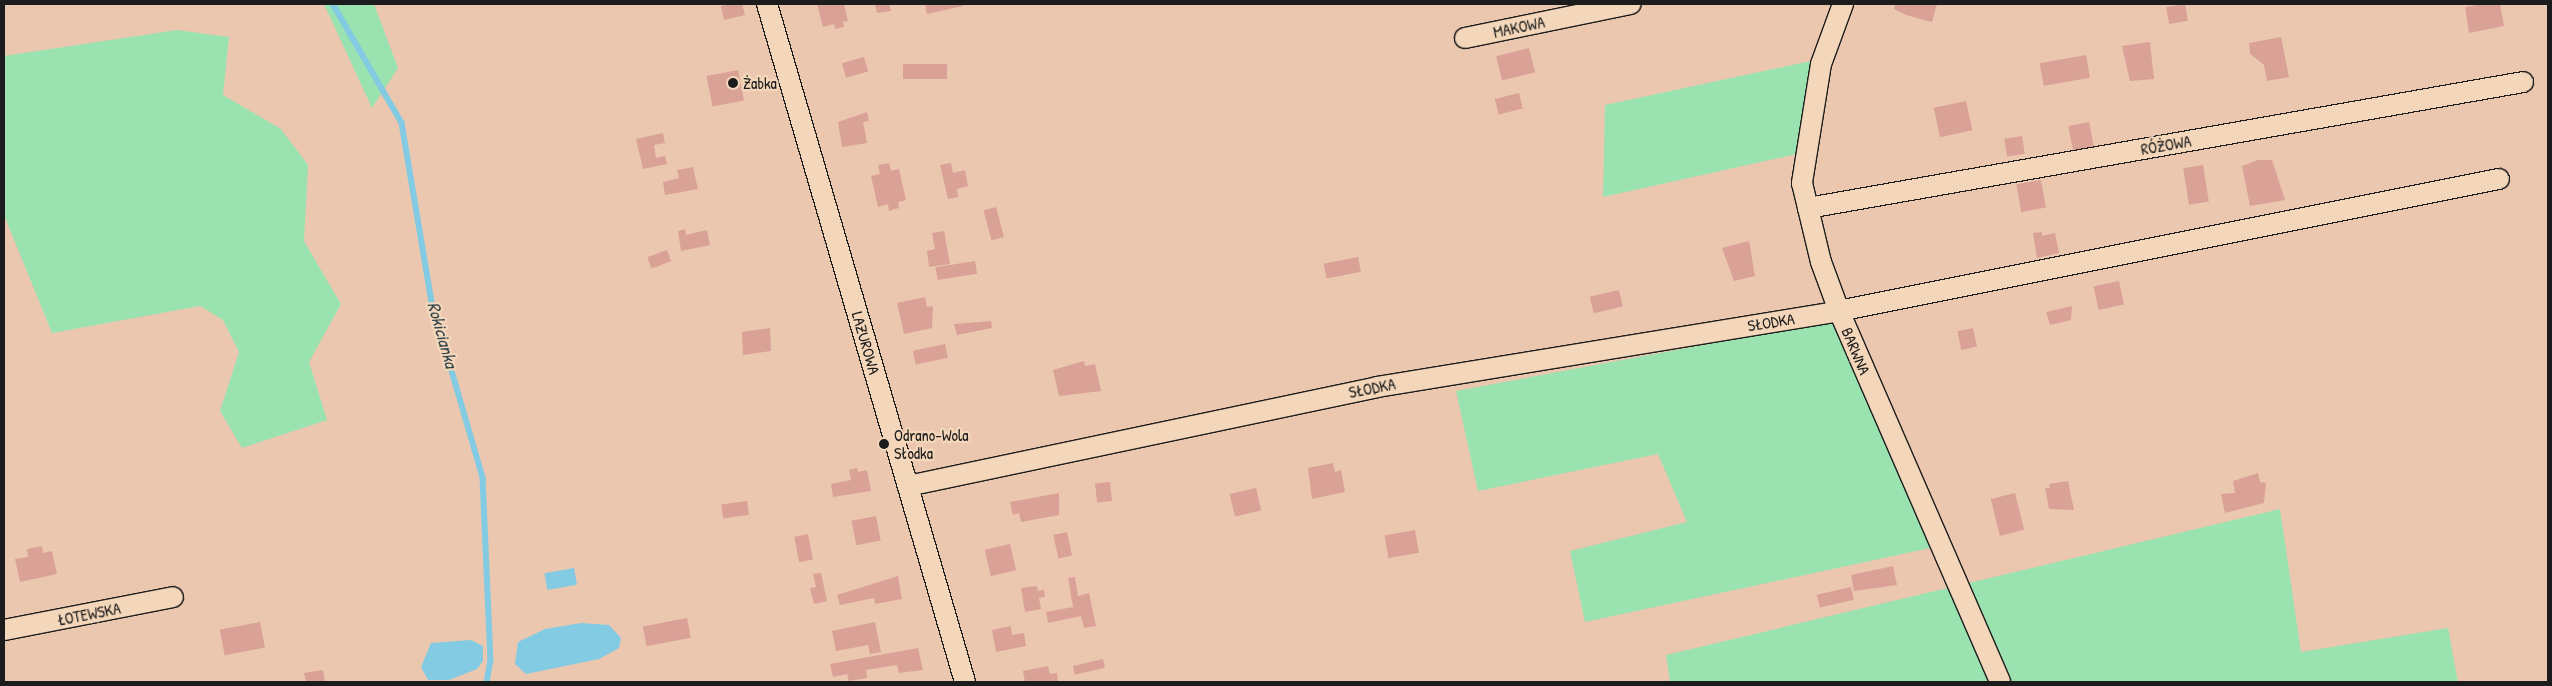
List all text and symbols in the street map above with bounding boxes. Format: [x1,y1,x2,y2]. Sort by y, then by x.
street label: MAKOWA [1491,12,1547,42]
place label: Żabka [743,73,777,93]
marker: Żabka [727,77,739,89]
street label: RÓŻOWA [2139,131,2193,159]
water label: Rokicianka [422,300,462,370]
street label: LAZUROWA [848,309,884,377]
street label: SŁODKA [1746,309,1796,335]
street label: BARWNA [1838,325,1874,377]
street label: SŁODKA [1347,374,1397,402]
place label: Odrano-Wola Słodka [894,425,969,463]
marker: Odrano-Wola Słodka [878,438,890,450]
street label: ŁOTEWSKA [56,598,122,630]

